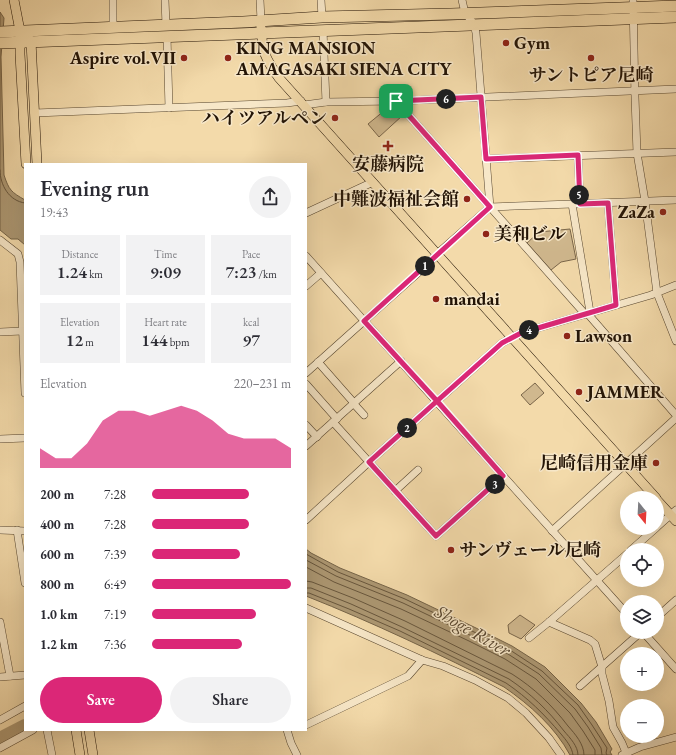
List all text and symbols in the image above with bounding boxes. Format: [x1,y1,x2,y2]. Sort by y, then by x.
place label: Gym [514,31,551,54]
place label: KING MANSION AMAGASAKI SIENA CITY [235,36,453,80]
marker: Gym [501,38,511,48]
place label: Aspire vol.Ⅶ [69,46,176,69]
marker: Aspire vol.Ⅶ [179,53,189,63]
marker: KING MANSION AMAGASAKI SIENA CITY [223,53,233,63]
marker: サントピア尼崎 [586,53,596,63]
place label: サントピア尼崎 [528,63,654,86]
pin [379,84,413,118]
pin: 6 [436,89,456,109]
icon: arrive [385,90,407,112]
text: 6 [443,92,449,106]
place label: ハイツアルペン [202,106,327,129]
marker: ハイツアルペン [330,113,340,123]
marker: 安藤病院 [382,140,394,152]
place label: 安藤病院 [352,152,424,175]
text: Evening run [40,174,149,203]
button: share [249,176,291,218]
pin: 5 [569,185,589,205]
place label: 中難波福祉会館 [333,187,459,210]
text: 5 [576,188,582,202]
marker: 中難波福祉会館 [462,194,472,204]
place label: ZaZa [618,200,655,223]
text: 19:43 [40,204,68,221]
marker: ZaZa [658,207,668,217]
place label: 美和ビル [494,222,566,245]
marker: 美和ビル [481,229,491,239]
text: Distance [61,247,98,261]
text: Time [154,247,177,261]
text: Pace [242,247,260,261]
pin: 1 [415,256,435,276]
text: 1 [422,259,428,273]
text: 1.24 [57,261,87,283]
text: 9:09 [150,261,181,283]
text: 7:23 [226,261,256,283]
text: km [87,267,103,281]
text: /km [256,267,277,281]
place label: mandai [444,287,500,310]
marker: mandai [431,294,441,304]
text: Elevation [60,315,100,329]
text: Heart rate [144,315,187,329]
text: kcal [243,315,259,329]
pin: 4 [519,320,539,340]
text: 4 [526,323,532,337]
place label: Lawson [575,324,632,347]
text: 12 [66,329,83,351]
text: 144 [141,329,168,351]
text: 97 [242,329,260,351]
marker: Lawson [562,331,572,341]
text: m [83,335,94,349]
text: bpm [168,335,190,349]
text: Elevation [40,375,87,392]
text: 220–231 m [234,375,291,392]
place label: JAMMER [585,380,664,403]
marker: JAMMER [574,387,584,397]
pin: 2 [397,418,417,438]
text: 2 [404,421,410,435]
place label: 尼崎信用金庫 [540,451,648,474]
marker: 尼崎信用金庫 [651,458,661,468]
pin: 3 [485,474,505,494]
text: 3 [492,477,498,491]
text: 200 m [40,486,74,503]
text: 7:28 [104,486,126,503]
north arrow [620,491,664,535]
map controls [620,491,664,743]
text: 400 m [40,516,74,533]
text: 7:28 [104,516,126,533]
place label: サンヴェール尼崎 [459,538,601,561]
button: locate [620,543,664,587]
marker: サンヴェール尼崎 [446,545,456,555]
text: 600 m [40,546,74,563]
text: 7:39 [104,546,126,563]
text: 800 m [40,576,74,593]
text: 6:49 [104,576,126,593]
button: layers [620,595,664,639]
water label: Shoge River [429,598,516,663]
text: 1.0 km [40,606,78,623]
text: 7:19 [104,606,126,623]
text: 1.2 km [40,636,78,653]
text: 7:36 [104,636,126,653]
button: + [620,647,664,691]
button: Save [40,677,162,723]
button: Share [170,677,291,723]
button: − [620,699,664,743]

